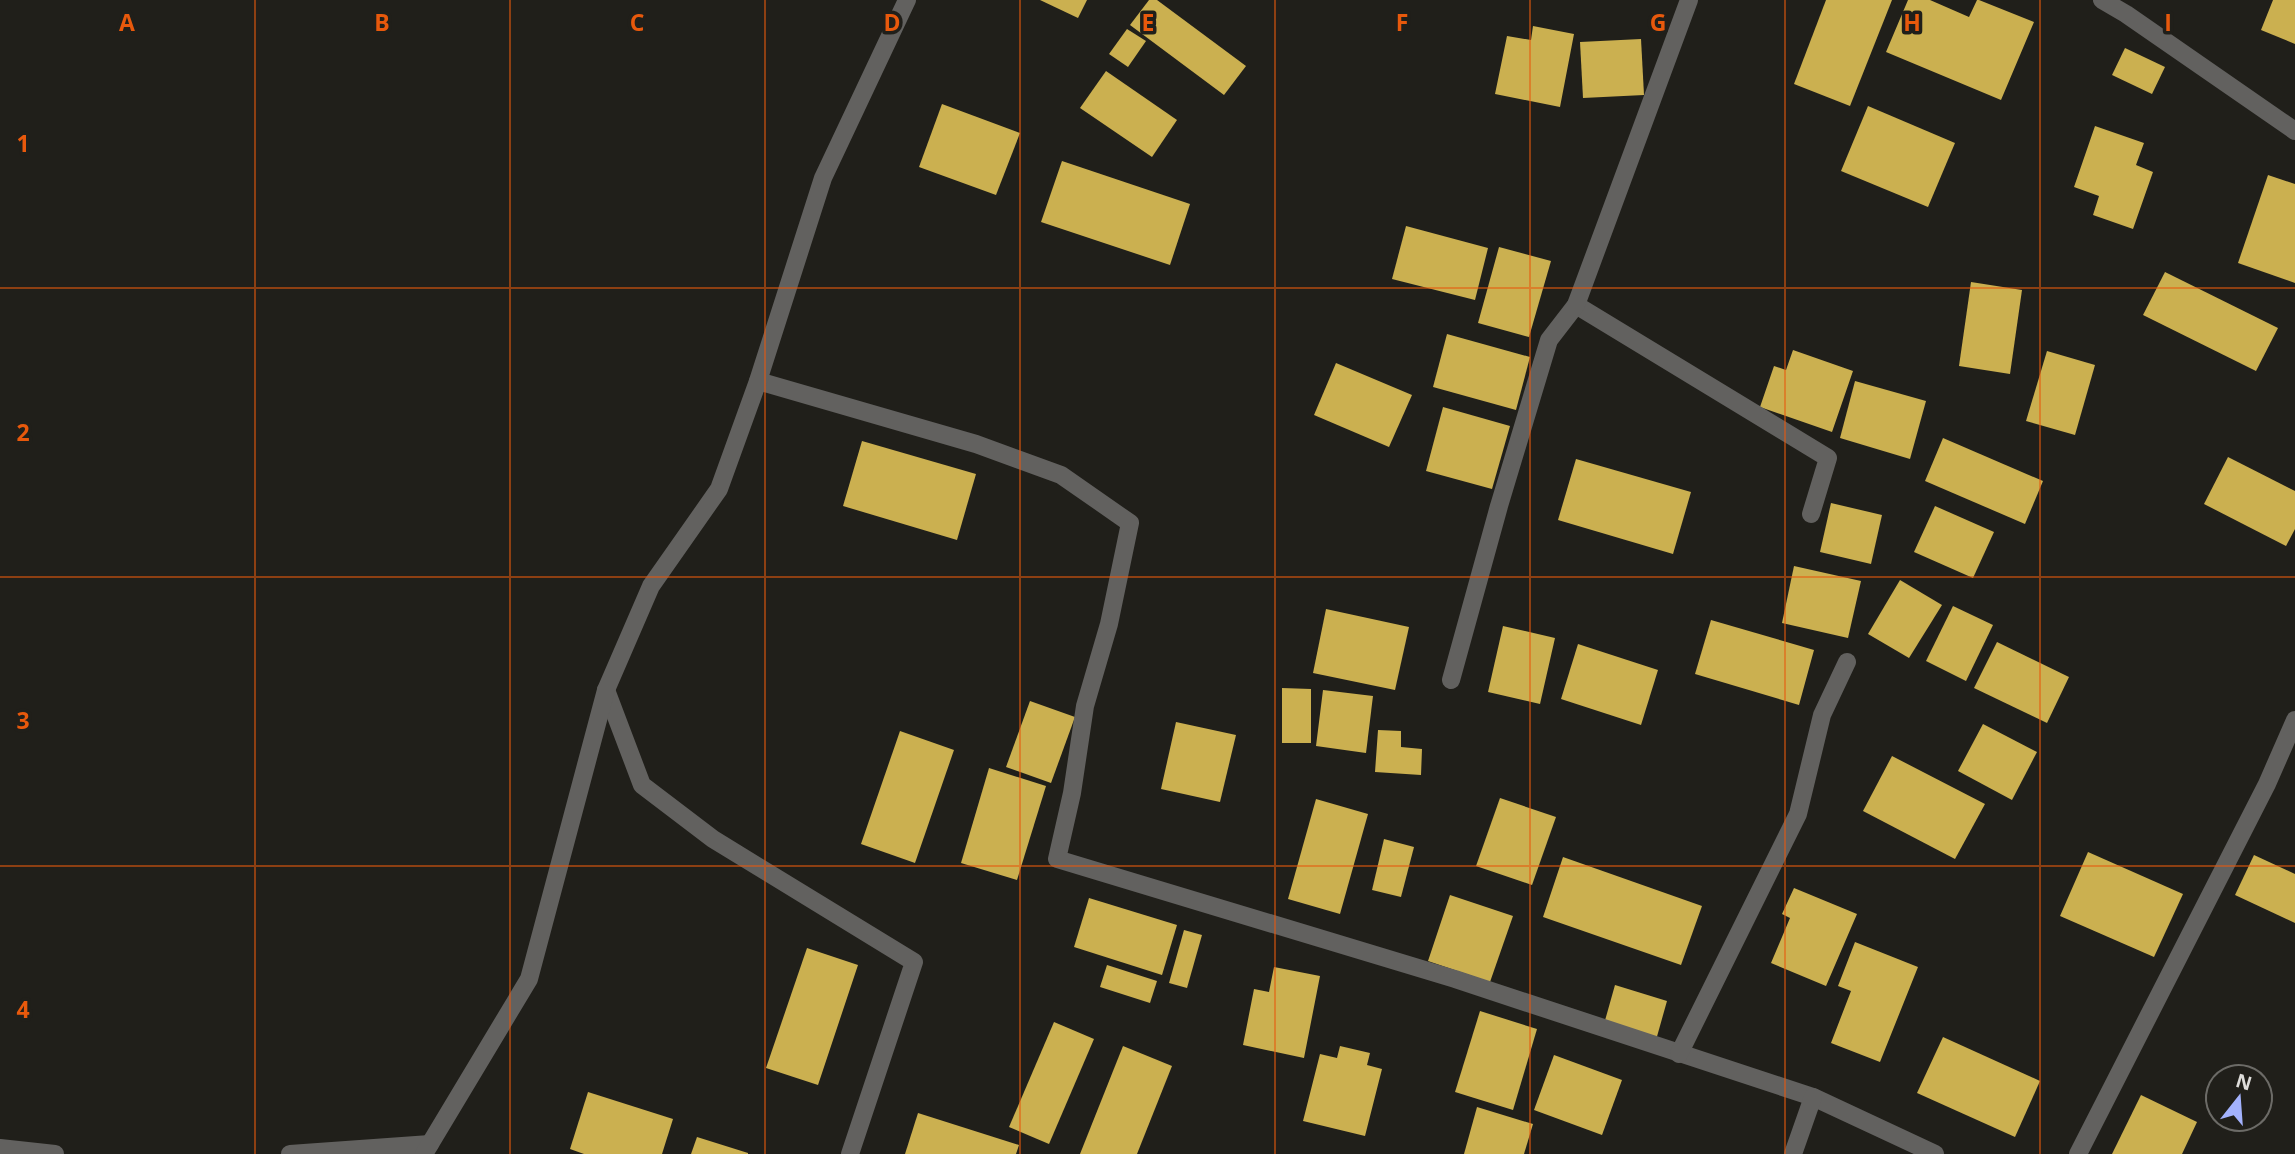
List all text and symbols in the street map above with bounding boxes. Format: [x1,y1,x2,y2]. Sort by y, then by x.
text: A [119,6,135,38]
text: B [374,6,390,38]
text: C [630,6,644,38]
text: D [883,6,901,38]
text: E [1142,6,1154,38]
text: F [1396,6,1408,38]
text: G [1650,6,1666,38]
text: H [1903,6,1921,38]
text: I [2164,6,2172,38]
text: 1 [16,127,30,159]
text: 2 [16,416,30,448]
text: 3 [16,704,30,736]
text: 4 [16,993,30,1025]
north arrow [2204,1063,2274,1133]
text: N [2233,1067,2255,1096]

